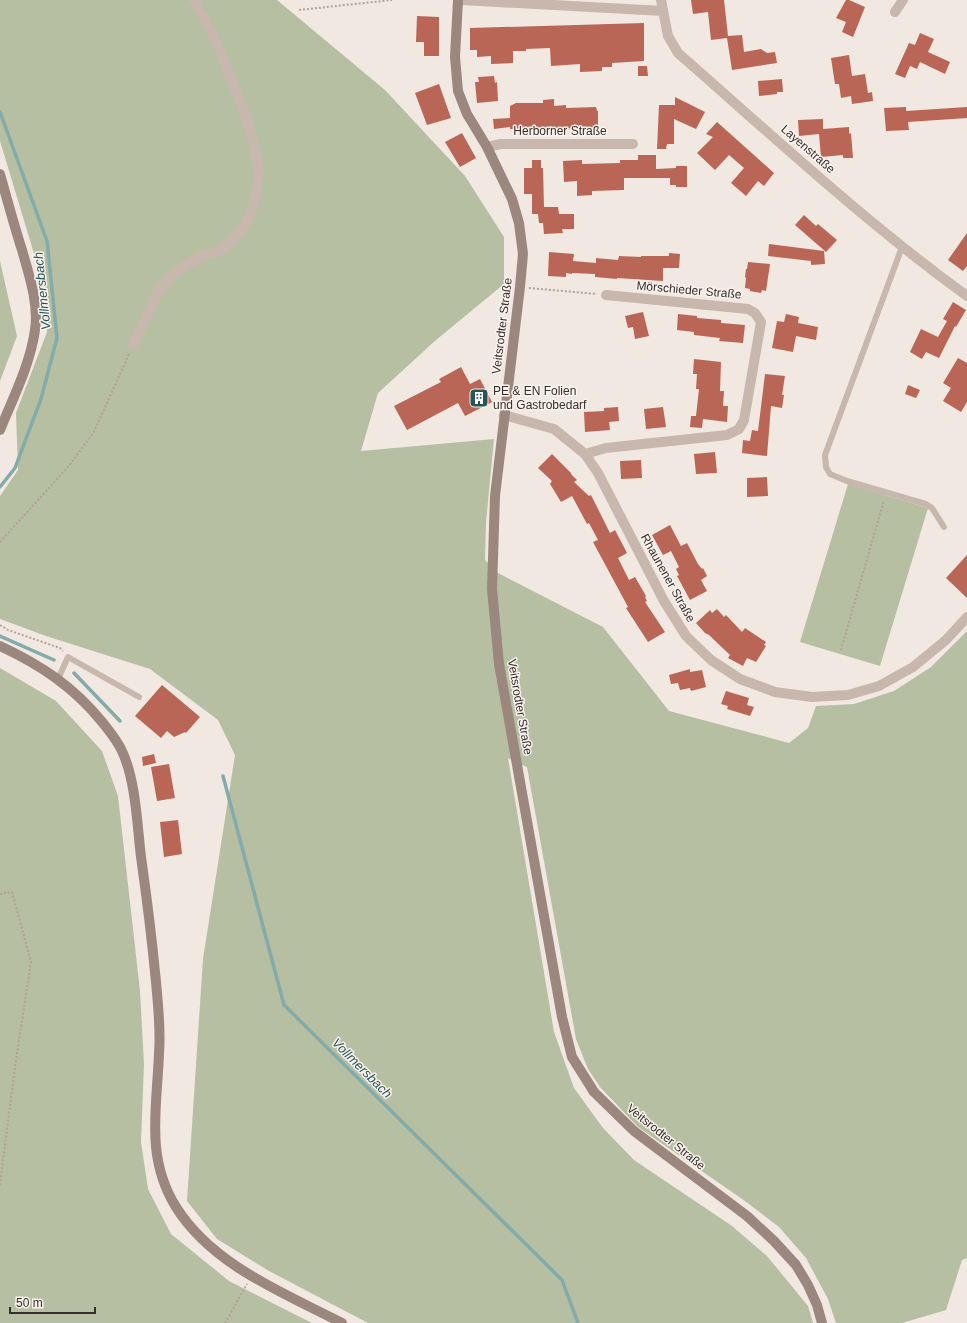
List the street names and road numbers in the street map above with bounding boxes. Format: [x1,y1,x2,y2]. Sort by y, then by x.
street label: Layenstraße [778,122,838,176]
street label: Herborner Straße [513,124,607,138]
street label: Veitsrodter Straße [489,277,515,375]
street label: Mörschieder Straße [636,278,742,302]
street label: Rhaunener Straße [638,531,698,625]
street label: Veitsrodter Straße [505,658,535,756]
street label: Veitsrodter Straße [624,1101,708,1173]

